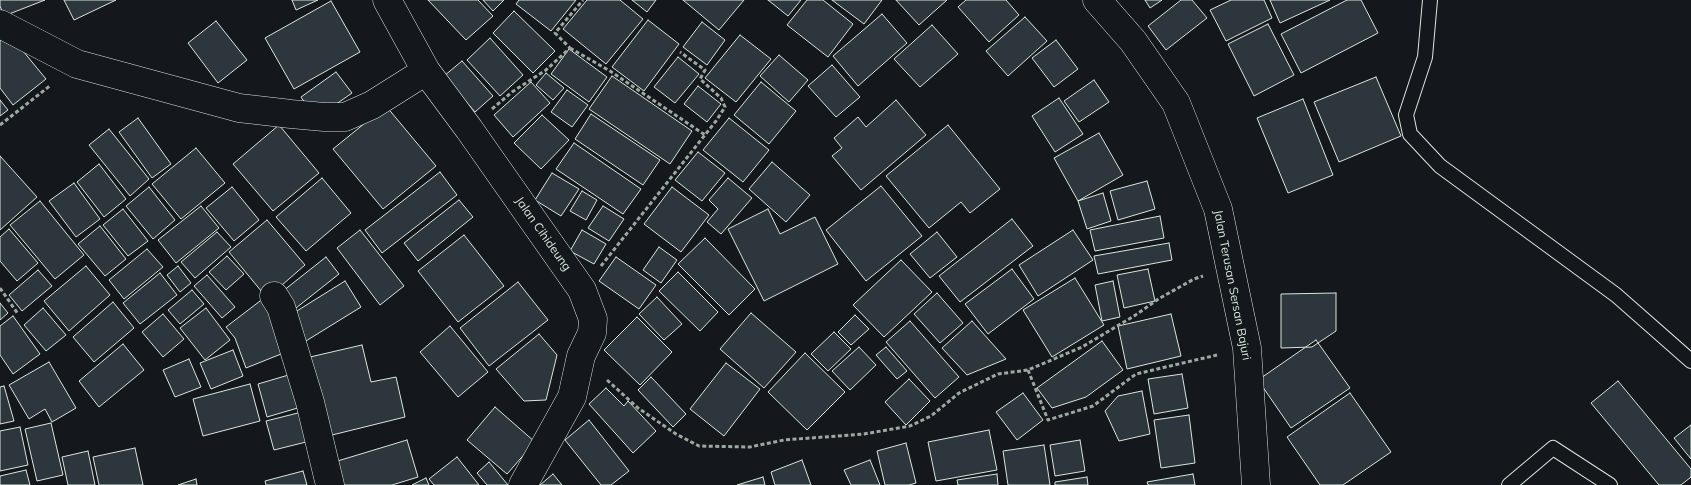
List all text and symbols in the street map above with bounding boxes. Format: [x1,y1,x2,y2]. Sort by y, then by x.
street label: Jalan Cihideung [512,194,574,274]
street label: Jalan Terusan Sersan Bajuri [1210,209,1254,361]

